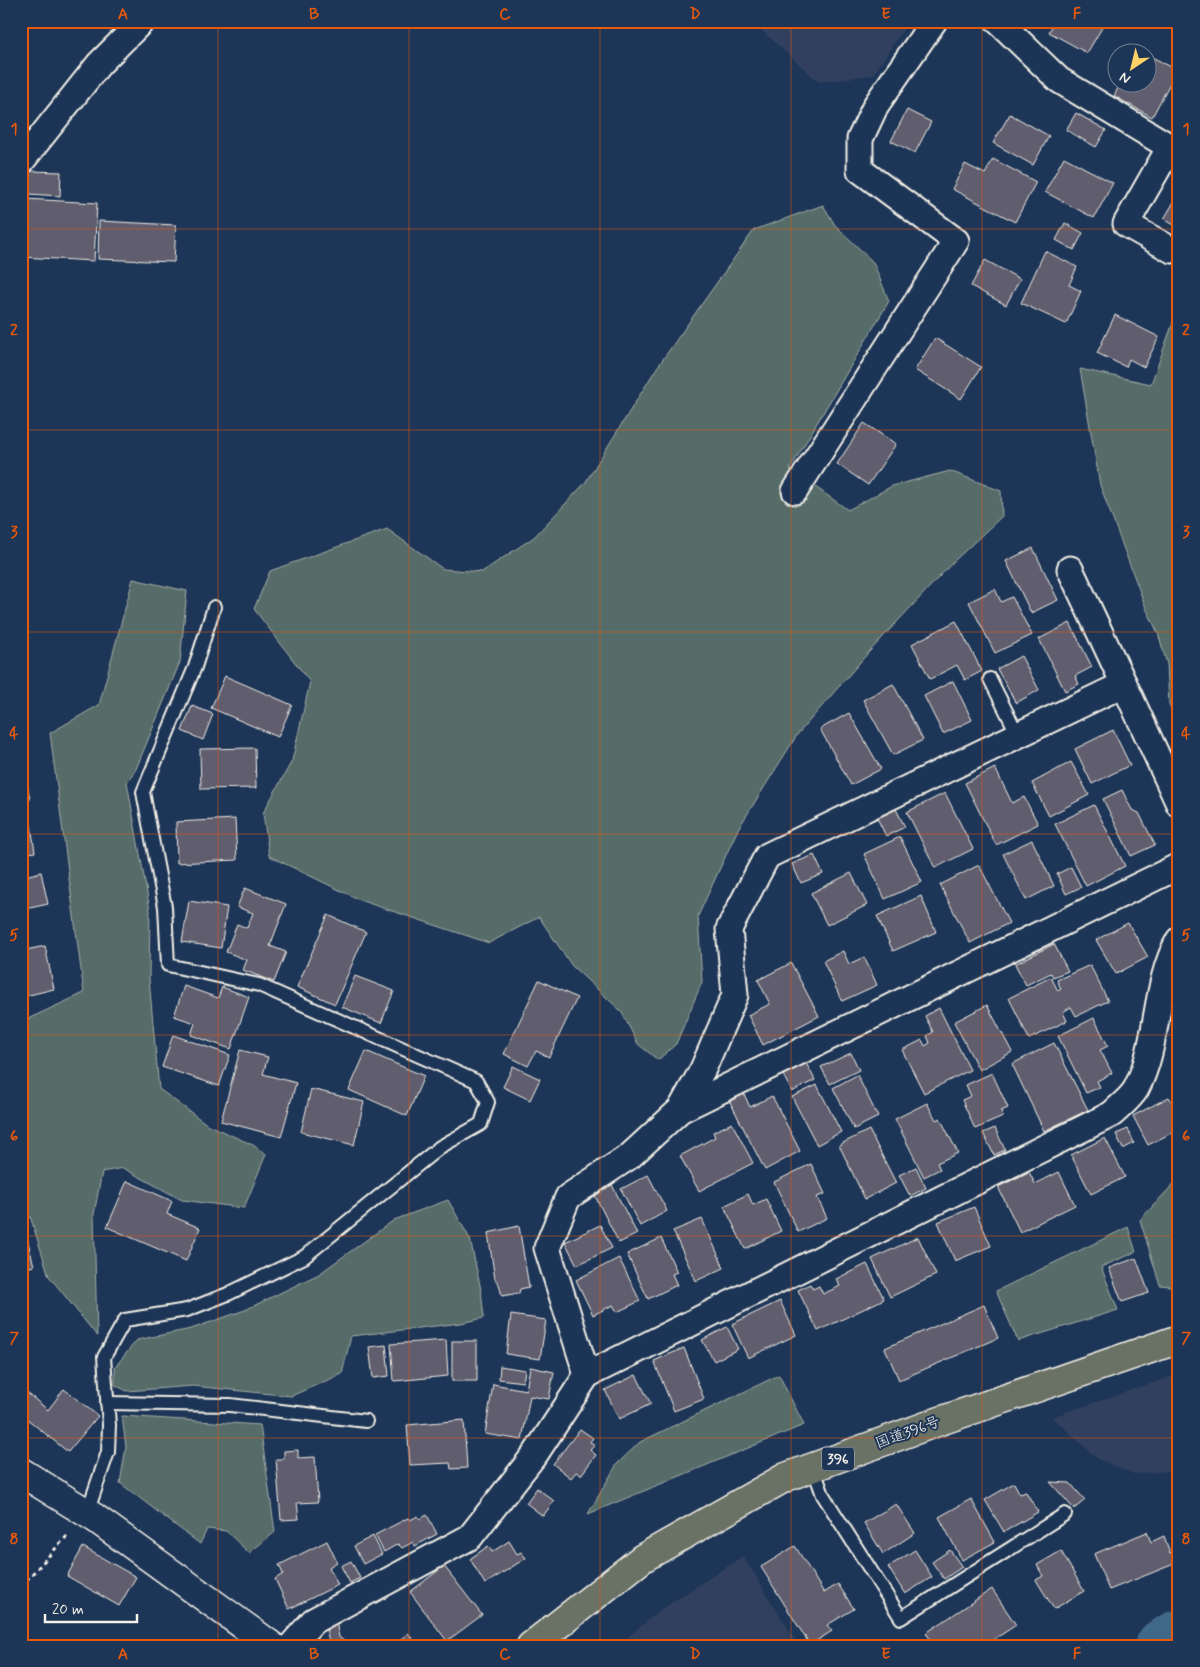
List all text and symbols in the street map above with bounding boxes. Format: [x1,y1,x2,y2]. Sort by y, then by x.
text: A [118,4,128,25]
text: B [309,4,319,25]
text: C [499,4,511,25]
text: D [689,4,701,25]
text: E [881,4,891,25]
text: F [1073,4,1082,25]
north arrow [1108,42,1158,92]
text: N [1116,68,1134,88]
text: 1 [10,119,18,140]
text: 1 [1182,119,1190,140]
text: 2 [10,320,18,341]
text: 2 [1182,320,1190,341]
text: 3 [10,522,18,543]
text: 3 [1182,522,1190,543]
text: 4 [9,723,19,744]
text: 4 [1181,723,1191,744]
text: 5 [9,925,19,946]
text: 5 [1181,925,1191,946]
text: 6 [10,1126,18,1147]
text: 6 [1182,1126,1190,1147]
text: 7 [9,1328,19,1349]
text: 7 [1181,1328,1191,1349]
street label: 国道396号 [873,1412,943,1454]
road number: 396 [822,1448,854,1470]
text: 8 [9,1529,19,1550]
text: 8 [1181,1529,1191,1550]
scale bar [45,1592,138,1624]
text: 20 m [52,1600,84,1620]
text: A [118,1644,128,1665]
text: B [309,1644,319,1665]
text: C [499,1644,511,1665]
text: D [689,1644,701,1665]
text: E [881,1644,891,1665]
text: F [1073,1644,1082,1665]

